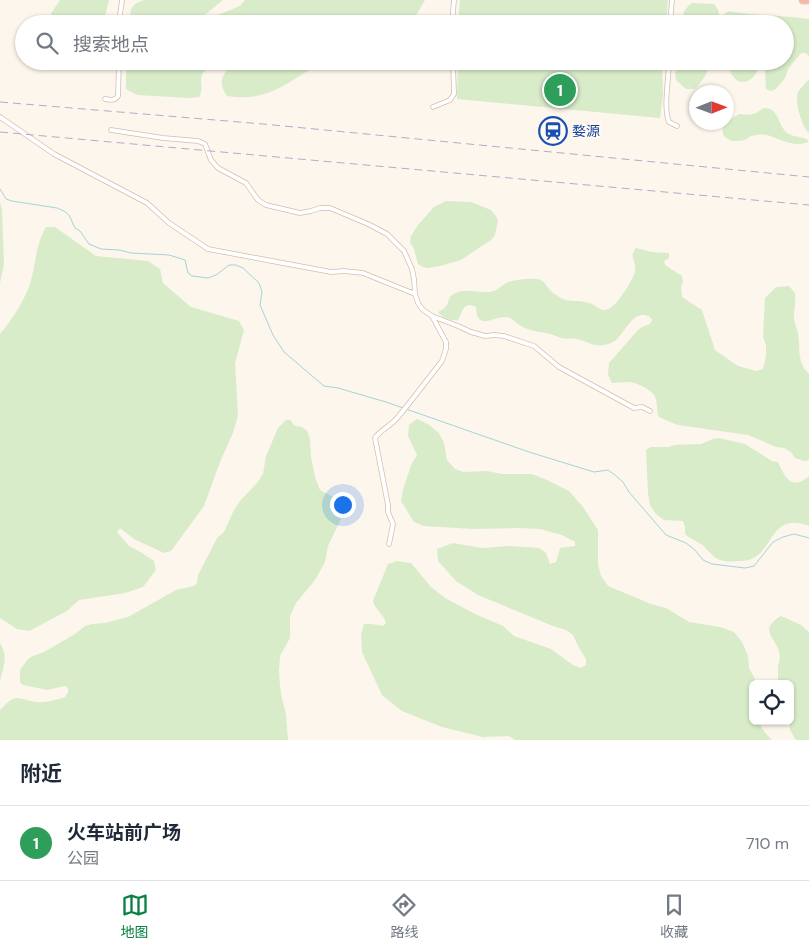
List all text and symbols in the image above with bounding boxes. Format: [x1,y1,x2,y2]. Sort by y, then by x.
search box [15,15,794,70]
icon: search [33,29,61,57]
text: 搜索地点 [73,32,149,57]
pin: 1 [544,71,576,109]
north arrow [689,85,734,130]
station icon: 婺源 [538,116,568,146]
place label: 婺源 [572,122,600,140]
your location [330,492,356,518]
map controls [749,680,794,725]
button: locate [749,680,794,725]
text: 附近 [20,760,62,788]
text: 火车站前广场 [67,820,181,845]
text: 1 [33,833,39,854]
text: 710 m [746,833,789,854]
text: 公园 [67,848,99,869]
tab: 地图 [121,891,149,941]
tab: 路线 [390,891,418,941]
tab: 收藏 [660,891,688,941]

